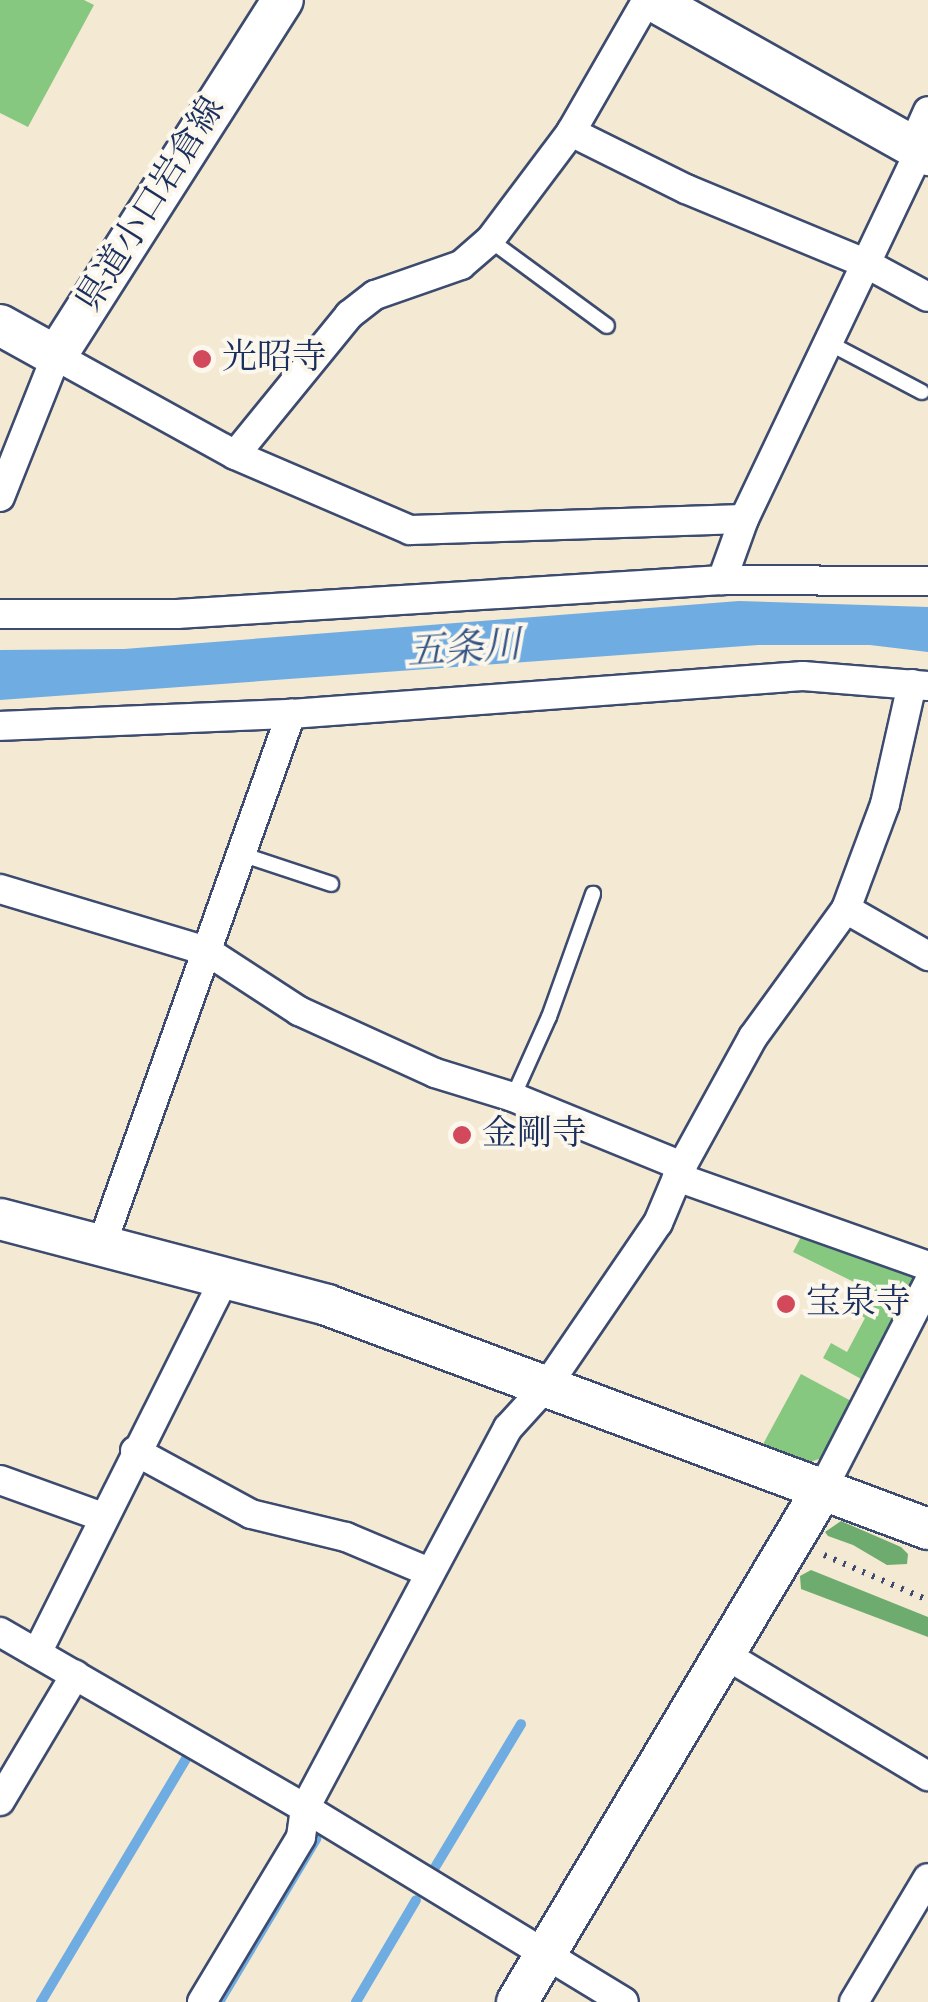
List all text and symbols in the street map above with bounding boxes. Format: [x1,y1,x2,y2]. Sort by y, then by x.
street label: 県道小口岩倉線 [69,90,235,320]
place label: 光昭寺 [222,338,327,380]
marker: 光昭寺 [191,348,213,370]
water label: 五条川 [406,624,522,678]
place label: 金剛寺 [482,1114,587,1156]
marker: 金剛寺 [451,1124,473,1146]
place label: 宝泉寺 [806,1283,911,1325]
marker: 宝泉寺 [775,1293,797,1315]

